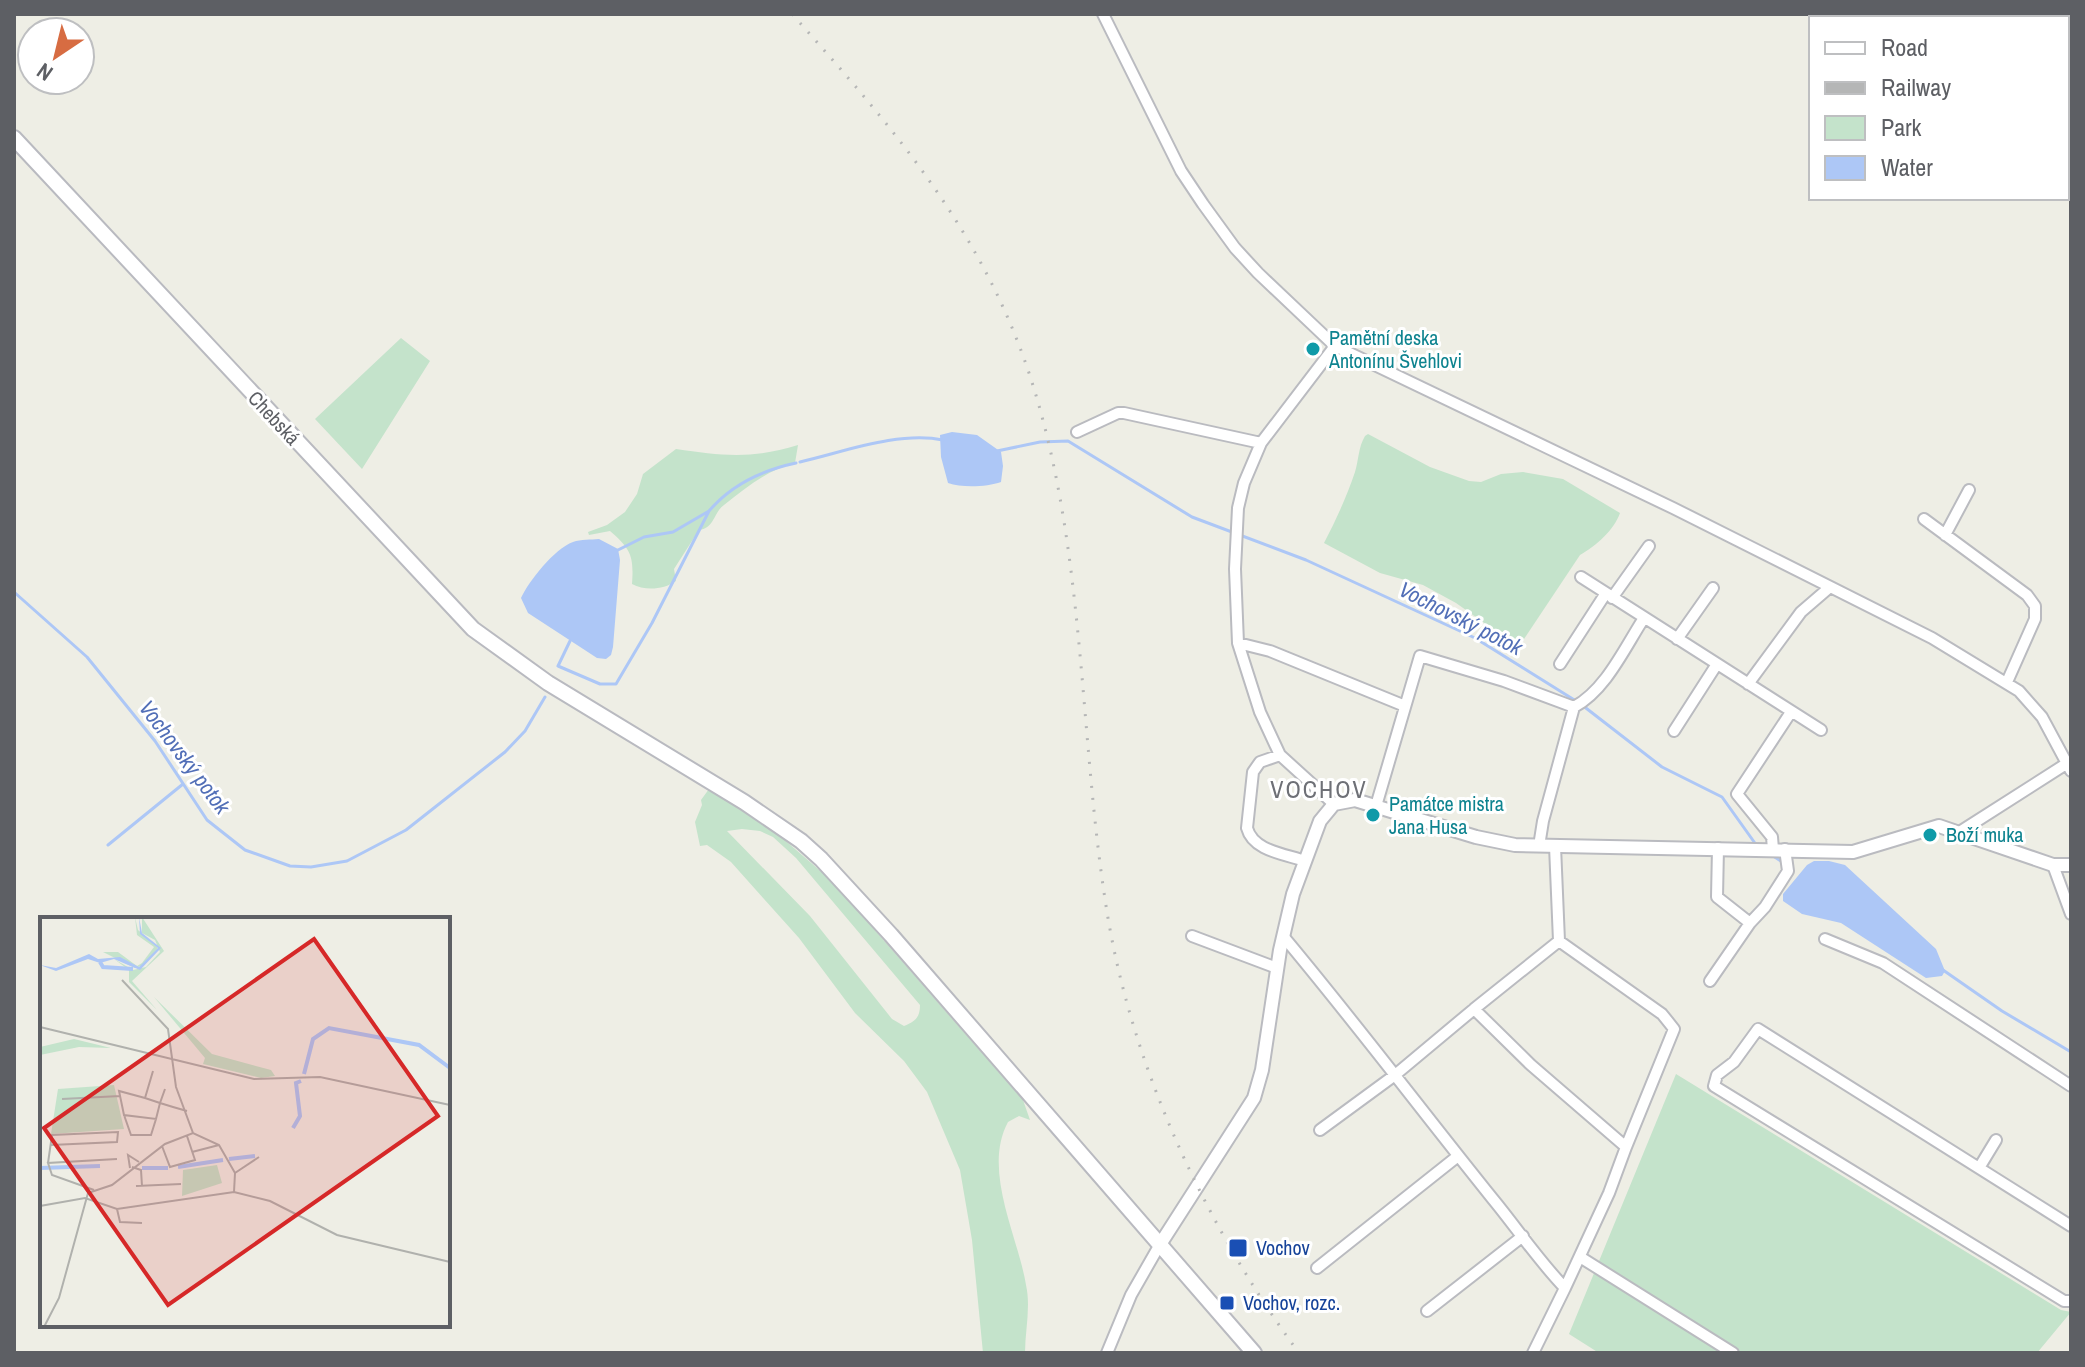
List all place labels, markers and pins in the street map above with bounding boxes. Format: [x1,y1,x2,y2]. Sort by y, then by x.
place label: Pamětní deska Antonínu Švehlovi [1328,324,1462,374]
marker: Pamětní deska Antonínu Švehlovi [1304,340,1322,358]
place label: Památce mistra Jana Husa [1389,790,1504,840]
marker: Památce mistra Jana Husa [1364,806,1382,824]
place label: Boží muka [1946,821,2023,848]
marker: Boží muka [1921,826,1939,844]
place label: Vochov [1256,1234,1311,1261]
marker: Vochov [1227,1237,1249,1259]
place label: Vochov, rozc. [1243,1289,1340,1316]
marker: Vochov, rozc. [1218,1294,1236,1312]

